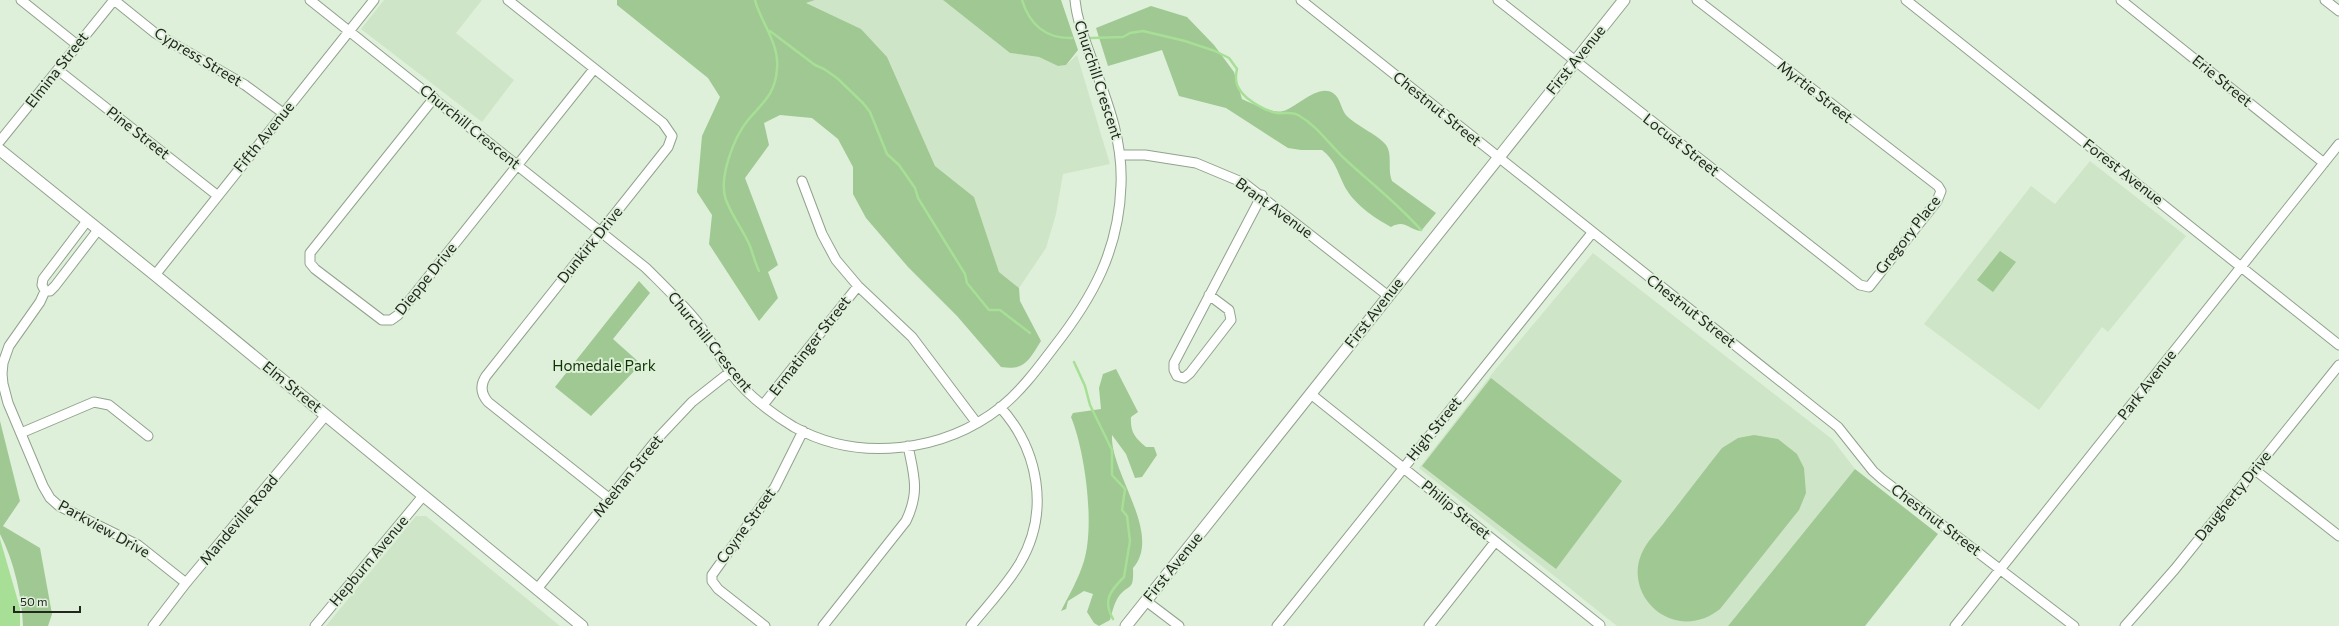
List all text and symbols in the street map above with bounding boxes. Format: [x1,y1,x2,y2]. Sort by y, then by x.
street label: Churchill Crescent [1071,18,1127,142]
street label: First Avenue [1542,21,1609,98]
street label: Cypress Street [151,23,246,89]
street label: Elmina Street [21,28,91,111]
street label: Erie Street [2189,51,2256,110]
street label: Myrtie Street [1774,56,1857,126]
street label: Chestnut Street [1390,67,1485,149]
street label: Churchill Crescent [417,80,525,172]
street label: Fifth Avenue [229,97,297,175]
street label: Pine Street [104,102,174,162]
street label: Locust Street [1640,109,1723,179]
street label: Forest Avenue [2080,134,2167,208]
street label: Brant Avenue [1232,173,1317,241]
street label: Gregory Place [1871,191,1943,277]
street label: Dunkirk Drive [553,202,626,286]
street label: Dieppe Drive [391,239,460,318]
street label: Chestnut Street [1643,270,1740,351]
street label: First Avenue [1340,274,1406,351]
street label: Churchill Crescent [665,287,757,395]
street label: Ermatinger Street [765,292,854,399]
street label: Park Avenue [2113,346,2179,423]
park label: Homedale Park [552,356,656,374]
street label: Elm Street [259,357,326,416]
street label: High Street [1402,393,1464,464]
street label: Meehan Street [589,431,666,520]
street label: Daugherty Drive [2190,447,2274,544]
street label: Mandeville Road [195,471,281,568]
street label: Philip Street [1418,476,1495,543]
street label: Chestnut Street [1888,479,1985,559]
street label: Coyne Street [712,484,778,567]
street label: Parkview Drive [56,496,153,561]
street label: Hepburn Avenue [325,511,411,609]
street label: First Avenue [1139,528,1206,605]
scale bar [14,588,80,614]
text: 50 m [20,594,48,608]

